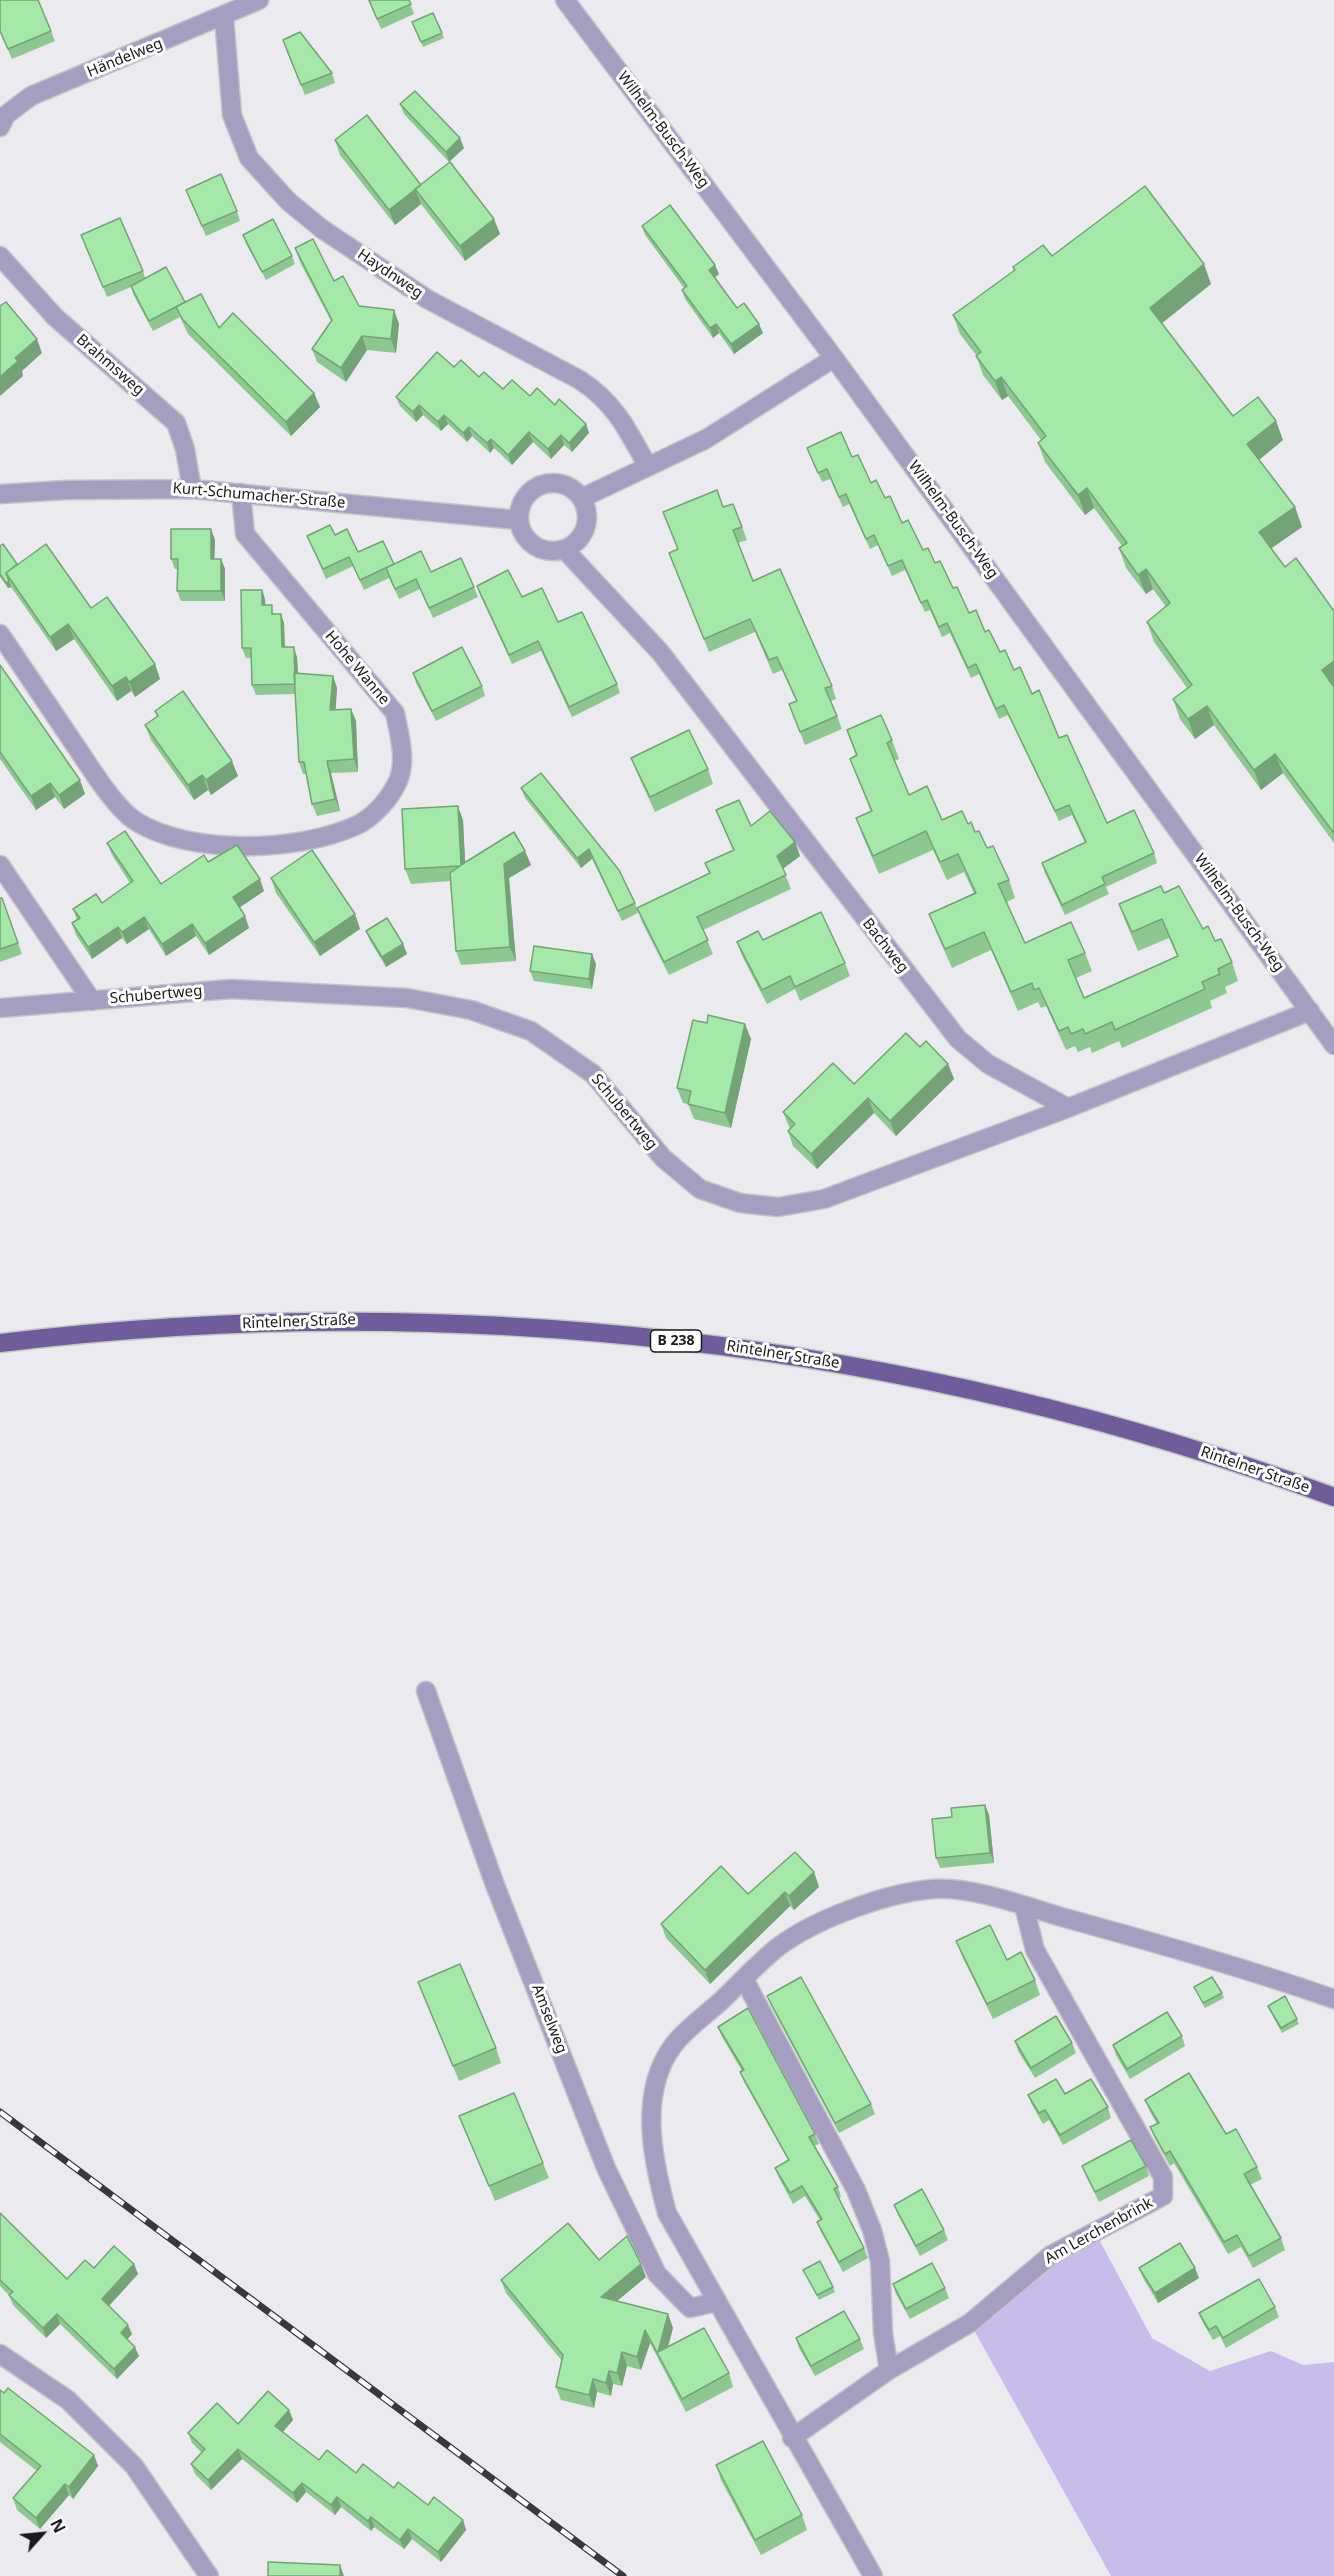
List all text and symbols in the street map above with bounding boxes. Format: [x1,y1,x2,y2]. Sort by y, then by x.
street label: Händelweg [85,35,165,81]
street label: Wilhelm-Busch-Weg [613,68,713,192]
street label: Haydnweg [354,246,426,302]
street label: Brahmsweg [72,331,148,399]
street label: Wilhelm-Busch-Weg [904,458,1002,582]
street label: Kurt-Schumacher-Straße [172,479,346,513]
street label: Hohe Wanne [321,627,393,709]
street label: Wilhelm-Busch-Weg [1190,851,1288,975]
street label: Bachweg [858,915,912,977]
street label: Schubertweg [109,982,203,1008]
street label: Schubertweg [587,1071,661,1153]
street label: Rintelner Straße [242,1311,356,1333]
road number: B 238 [650,1330,702,1352]
street label: Rintelner Straße [725,1337,841,1373]
street label: Rintelner Straße [1198,1443,1312,1497]
street label: Amselweg [528,1982,570,2056]
street label: Am Lerchenbrink [1042,2194,1156,2268]
north arrow [12,2504,72,2564]
text: N [45,2515,71,2537]

